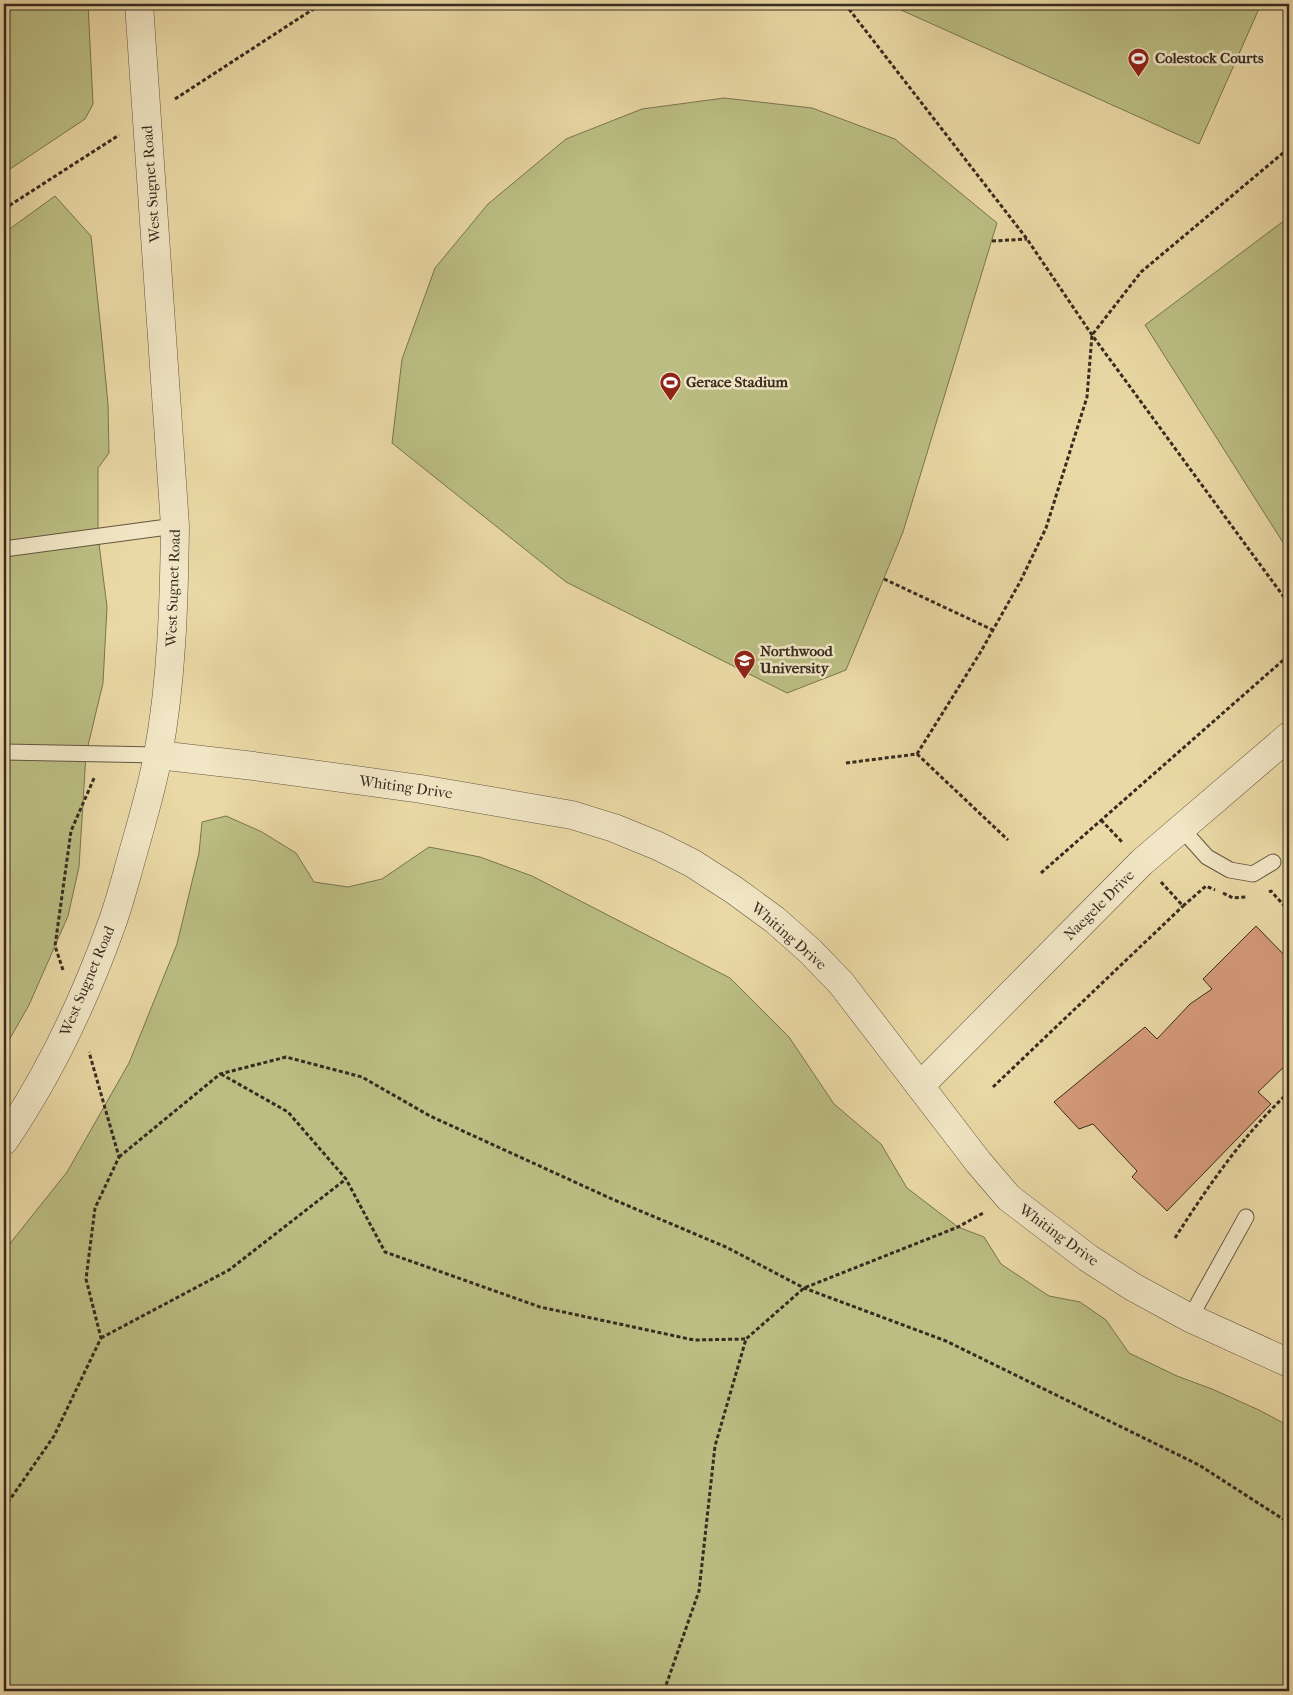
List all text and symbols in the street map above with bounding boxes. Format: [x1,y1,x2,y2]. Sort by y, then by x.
sports icon: Colestock Courts [1127,46,1151,77]
place label: Colestock Courts [1155,49,1264,67]
street label: West Sugnet Road [138,124,164,244]
sports icon: Gerace Stadium [658,370,682,401]
place label: Gerace Stadium [686,373,789,391]
street label: West Sugnet Road [162,528,184,648]
place label: Northwood University [759,642,834,677]
school or university icon: Northwood University [732,648,756,679]
street label: Whiting Drive [357,771,454,803]
street label: Naegele Drive [1060,866,1138,944]
street label: Whiting Drive [747,898,831,974]
street label: West Sugnet Road [55,923,119,1040]
street label: Whiting Drive [1015,1200,1103,1270]

